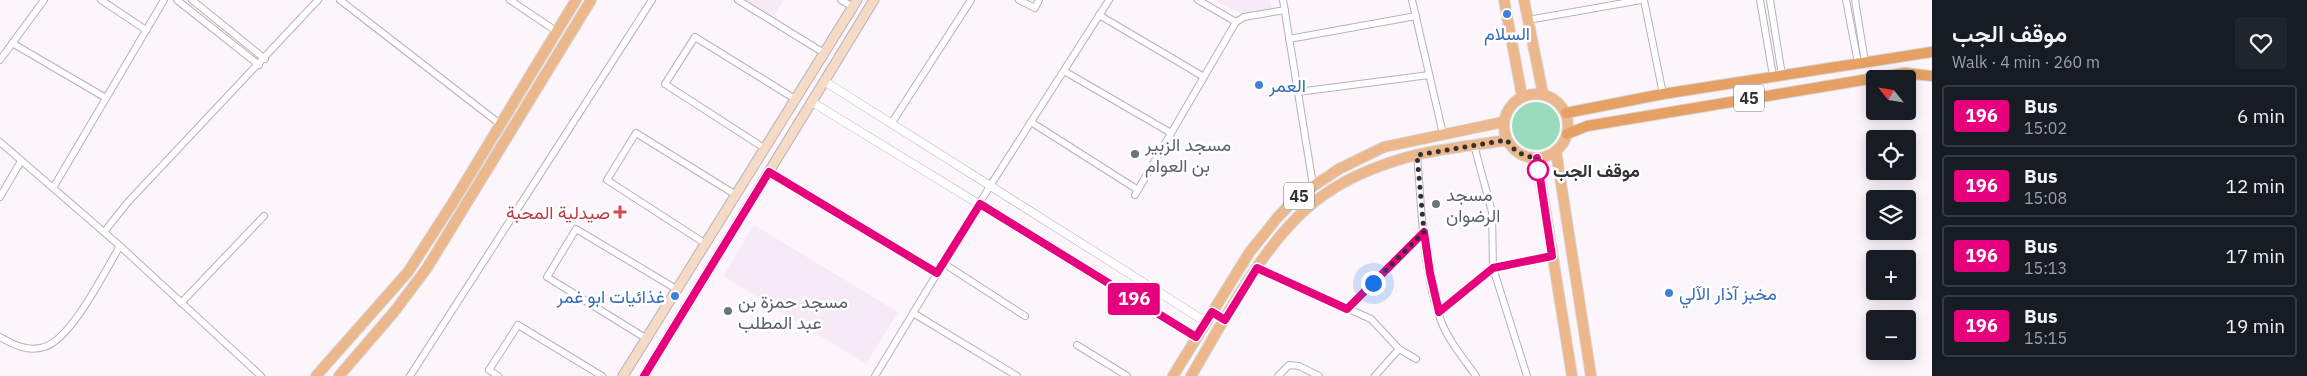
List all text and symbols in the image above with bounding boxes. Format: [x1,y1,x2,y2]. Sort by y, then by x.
marker: السلام [1501,8,1513,20]
text: موقف الجب [1952,17,2067,49]
button: heart [2235,17,2287,69]
place label: السلام [1484,22,1530,46]
text: Walk · 4 min · 260 m [1952,52,2100,72]
north arrow [1866,70,1916,120]
map controls [1866,70,1916,360]
place label: العمر [1268,74,1306,97]
marker: العمر [1253,79,1265,91]
road number: 45 [1734,85,1764,112]
text: Bus [2024,94,2058,118]
text: 196 [1965,104,1998,127]
text: 6 min [2237,104,2285,128]
text: 15:02 [2024,118,2067,138]
button: locate [1866,130,1916,180]
place label: مسجد الزبير بن العوام [1144,133,1231,178]
marker: مسجد الزبير بن العوام [1129,148,1141,160]
marker: موقف الجب [1527,159,1549,181]
place label: موقف الجب [1553,159,1640,182]
text: Bus [2024,164,2058,188]
text: 196 [1965,174,1998,197]
text: 12 min [2226,174,2285,198]
road number: 45 [1284,182,1314,210]
place label: مسجد الرضوان [1446,183,1500,227]
text: 15:08 [2024,188,2067,208]
button: layers [1866,190,1916,240]
marker: مسجد الرضوان [1430,198,1442,210]
place label: صيدلية المحبة [506,201,610,224]
marker: صيدلية المحبة [614,206,626,218]
text: Bus [2024,234,2058,258]
text: 196 [1965,244,1998,267]
text: 17 min [2226,244,2285,268]
button: + [1866,250,1916,300]
text: 15:13 [2024,258,2067,278]
your location [1361,271,1386,296]
place label: مخبز آذار الآلي [1679,282,1777,309]
line badge: 196 [1105,283,1163,315]
place label: غذائيات ابو غمر [556,285,665,308]
text: 196 [1118,287,1150,310]
marker: مخبز آذار الآلي [1663,287,1675,299]
marker: غذائيات ابو غمر [669,290,681,302]
place label: مسجد حمزة بن عبد المطلب [738,290,848,334]
text: Bus [2024,304,2058,328]
marker: مسجد حمزة بن عبد المطلب [722,305,734,317]
button: − [1866,310,1916,360]
text: 196 [1965,314,1998,337]
text: 19 min [2226,314,2285,338]
text: 15:15 [2024,328,2067,348]

